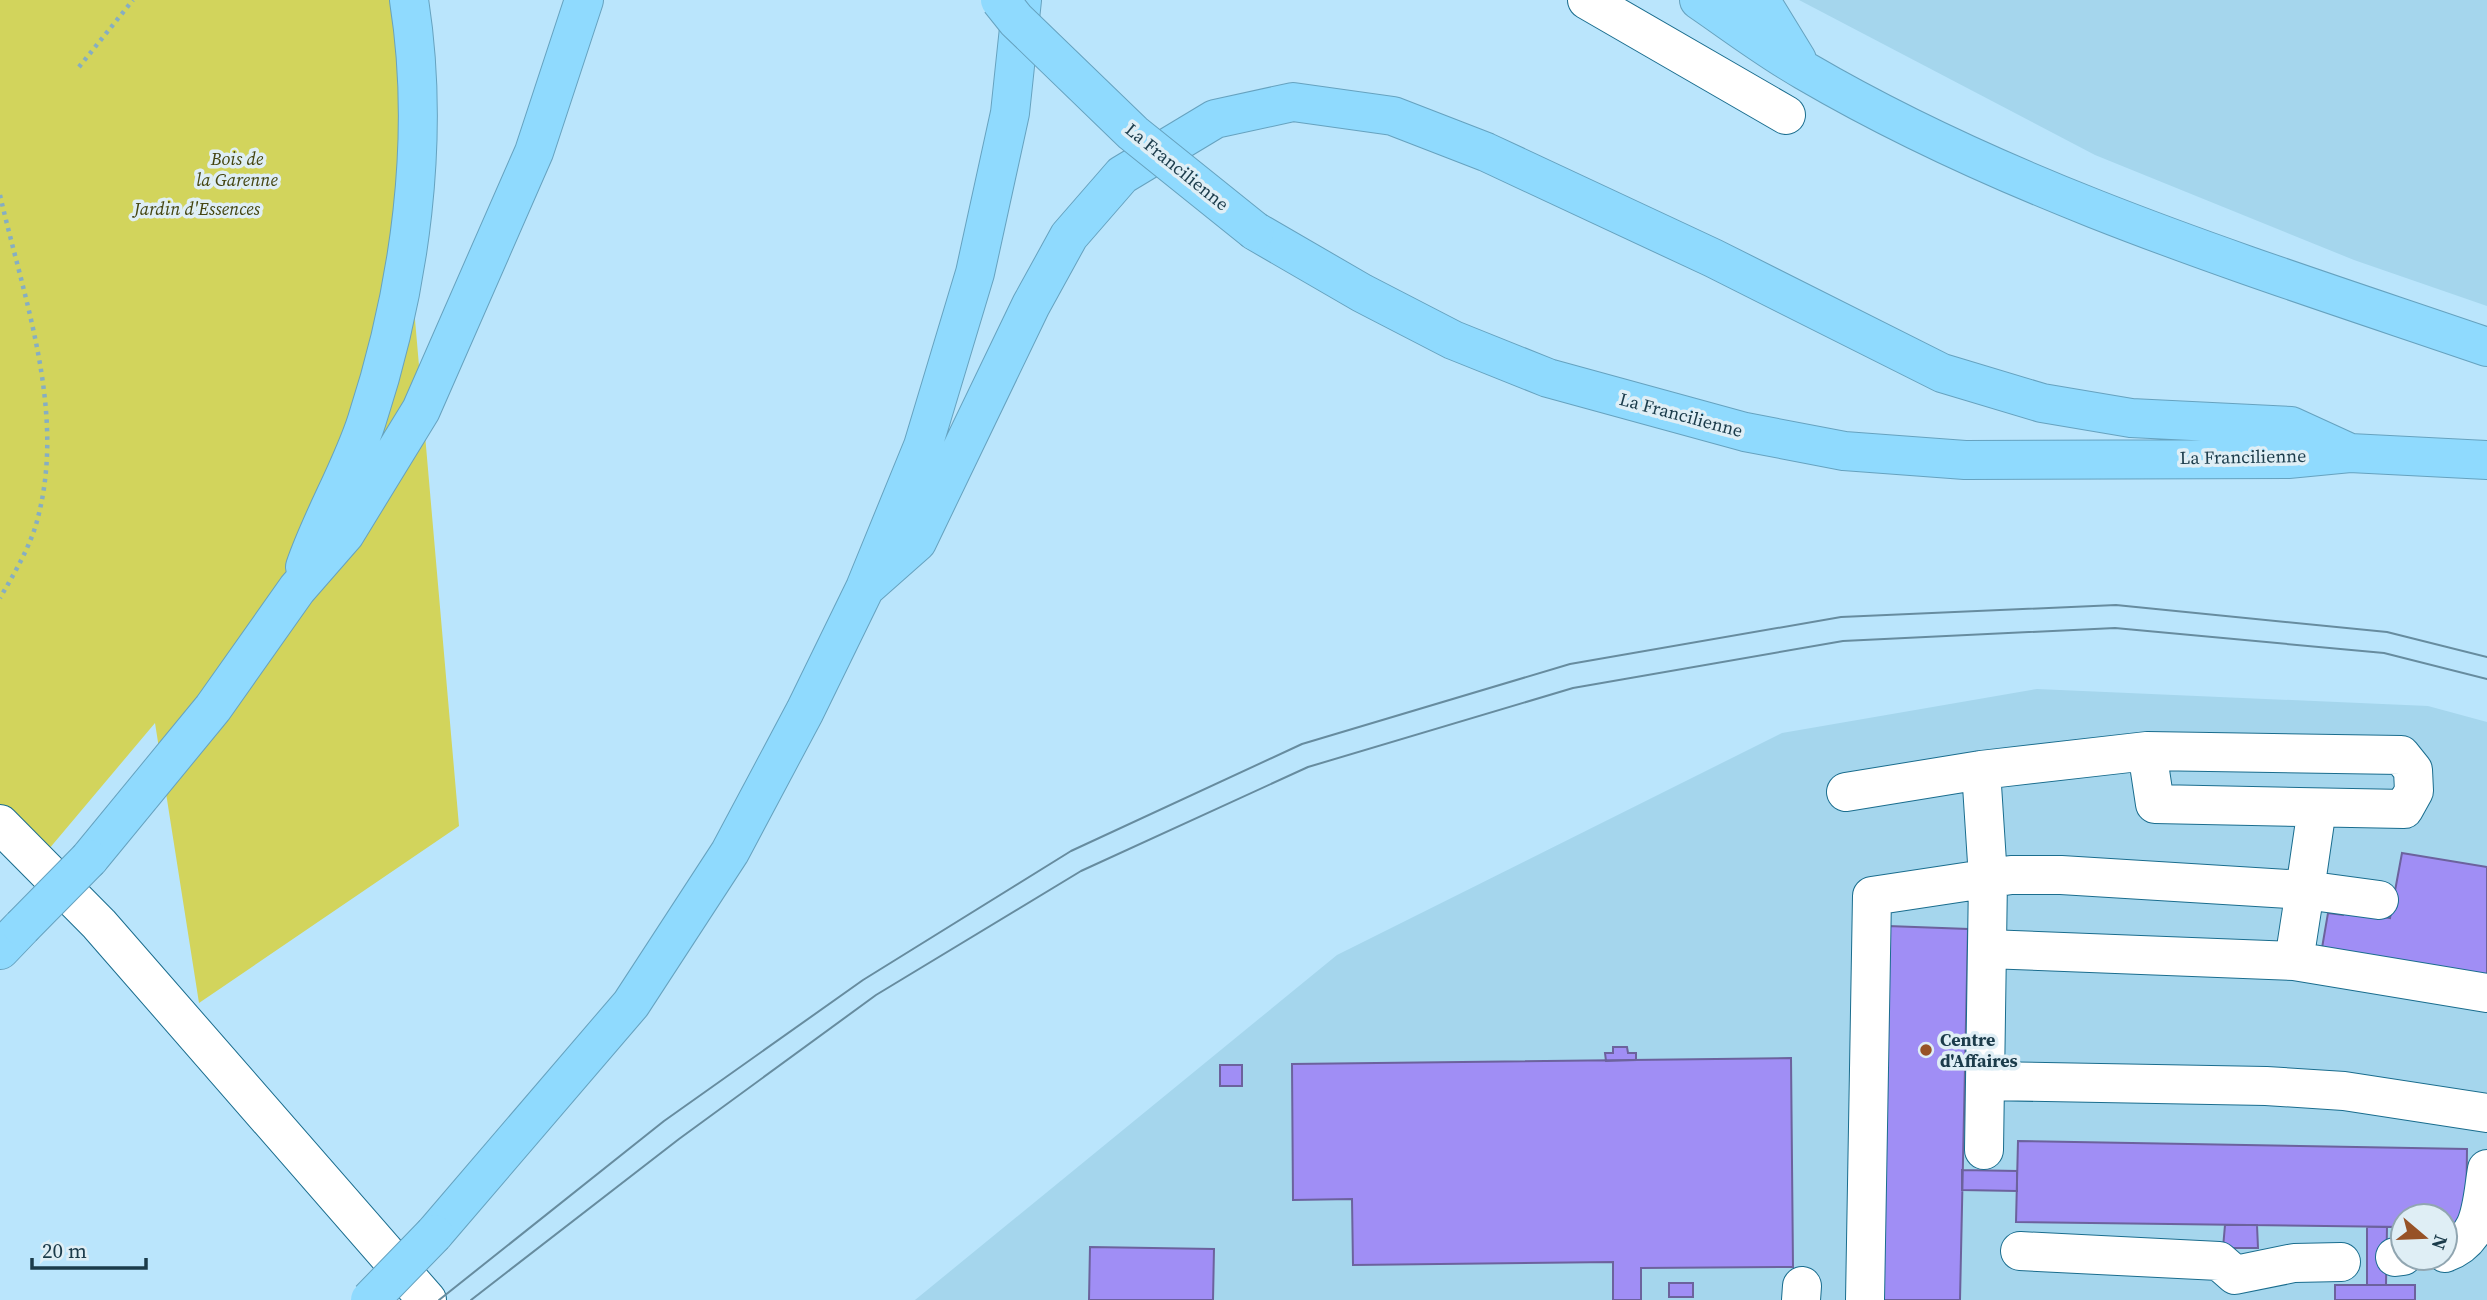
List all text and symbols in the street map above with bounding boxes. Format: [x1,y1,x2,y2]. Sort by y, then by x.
street label: La Francilienne [1120,117,1234,216]
park label: Bois de la Garenne [196,146,278,192]
park label: Jardin d'Essences [131,196,261,221]
street label: La Francilienne [1617,386,1745,443]
street label: La Francilienne [2179,443,2306,470]
place label: Centre d'Affaires [1940,1027,2018,1073]
marker: Centre d'Affaires [1918,1042,1934,1058]
north arrow [2389,1202,2459,1272]
scale bar [32,1226,145,1270]
text: N [2425,1232,2455,1253]
text: 20 m [42,1236,87,1265]

